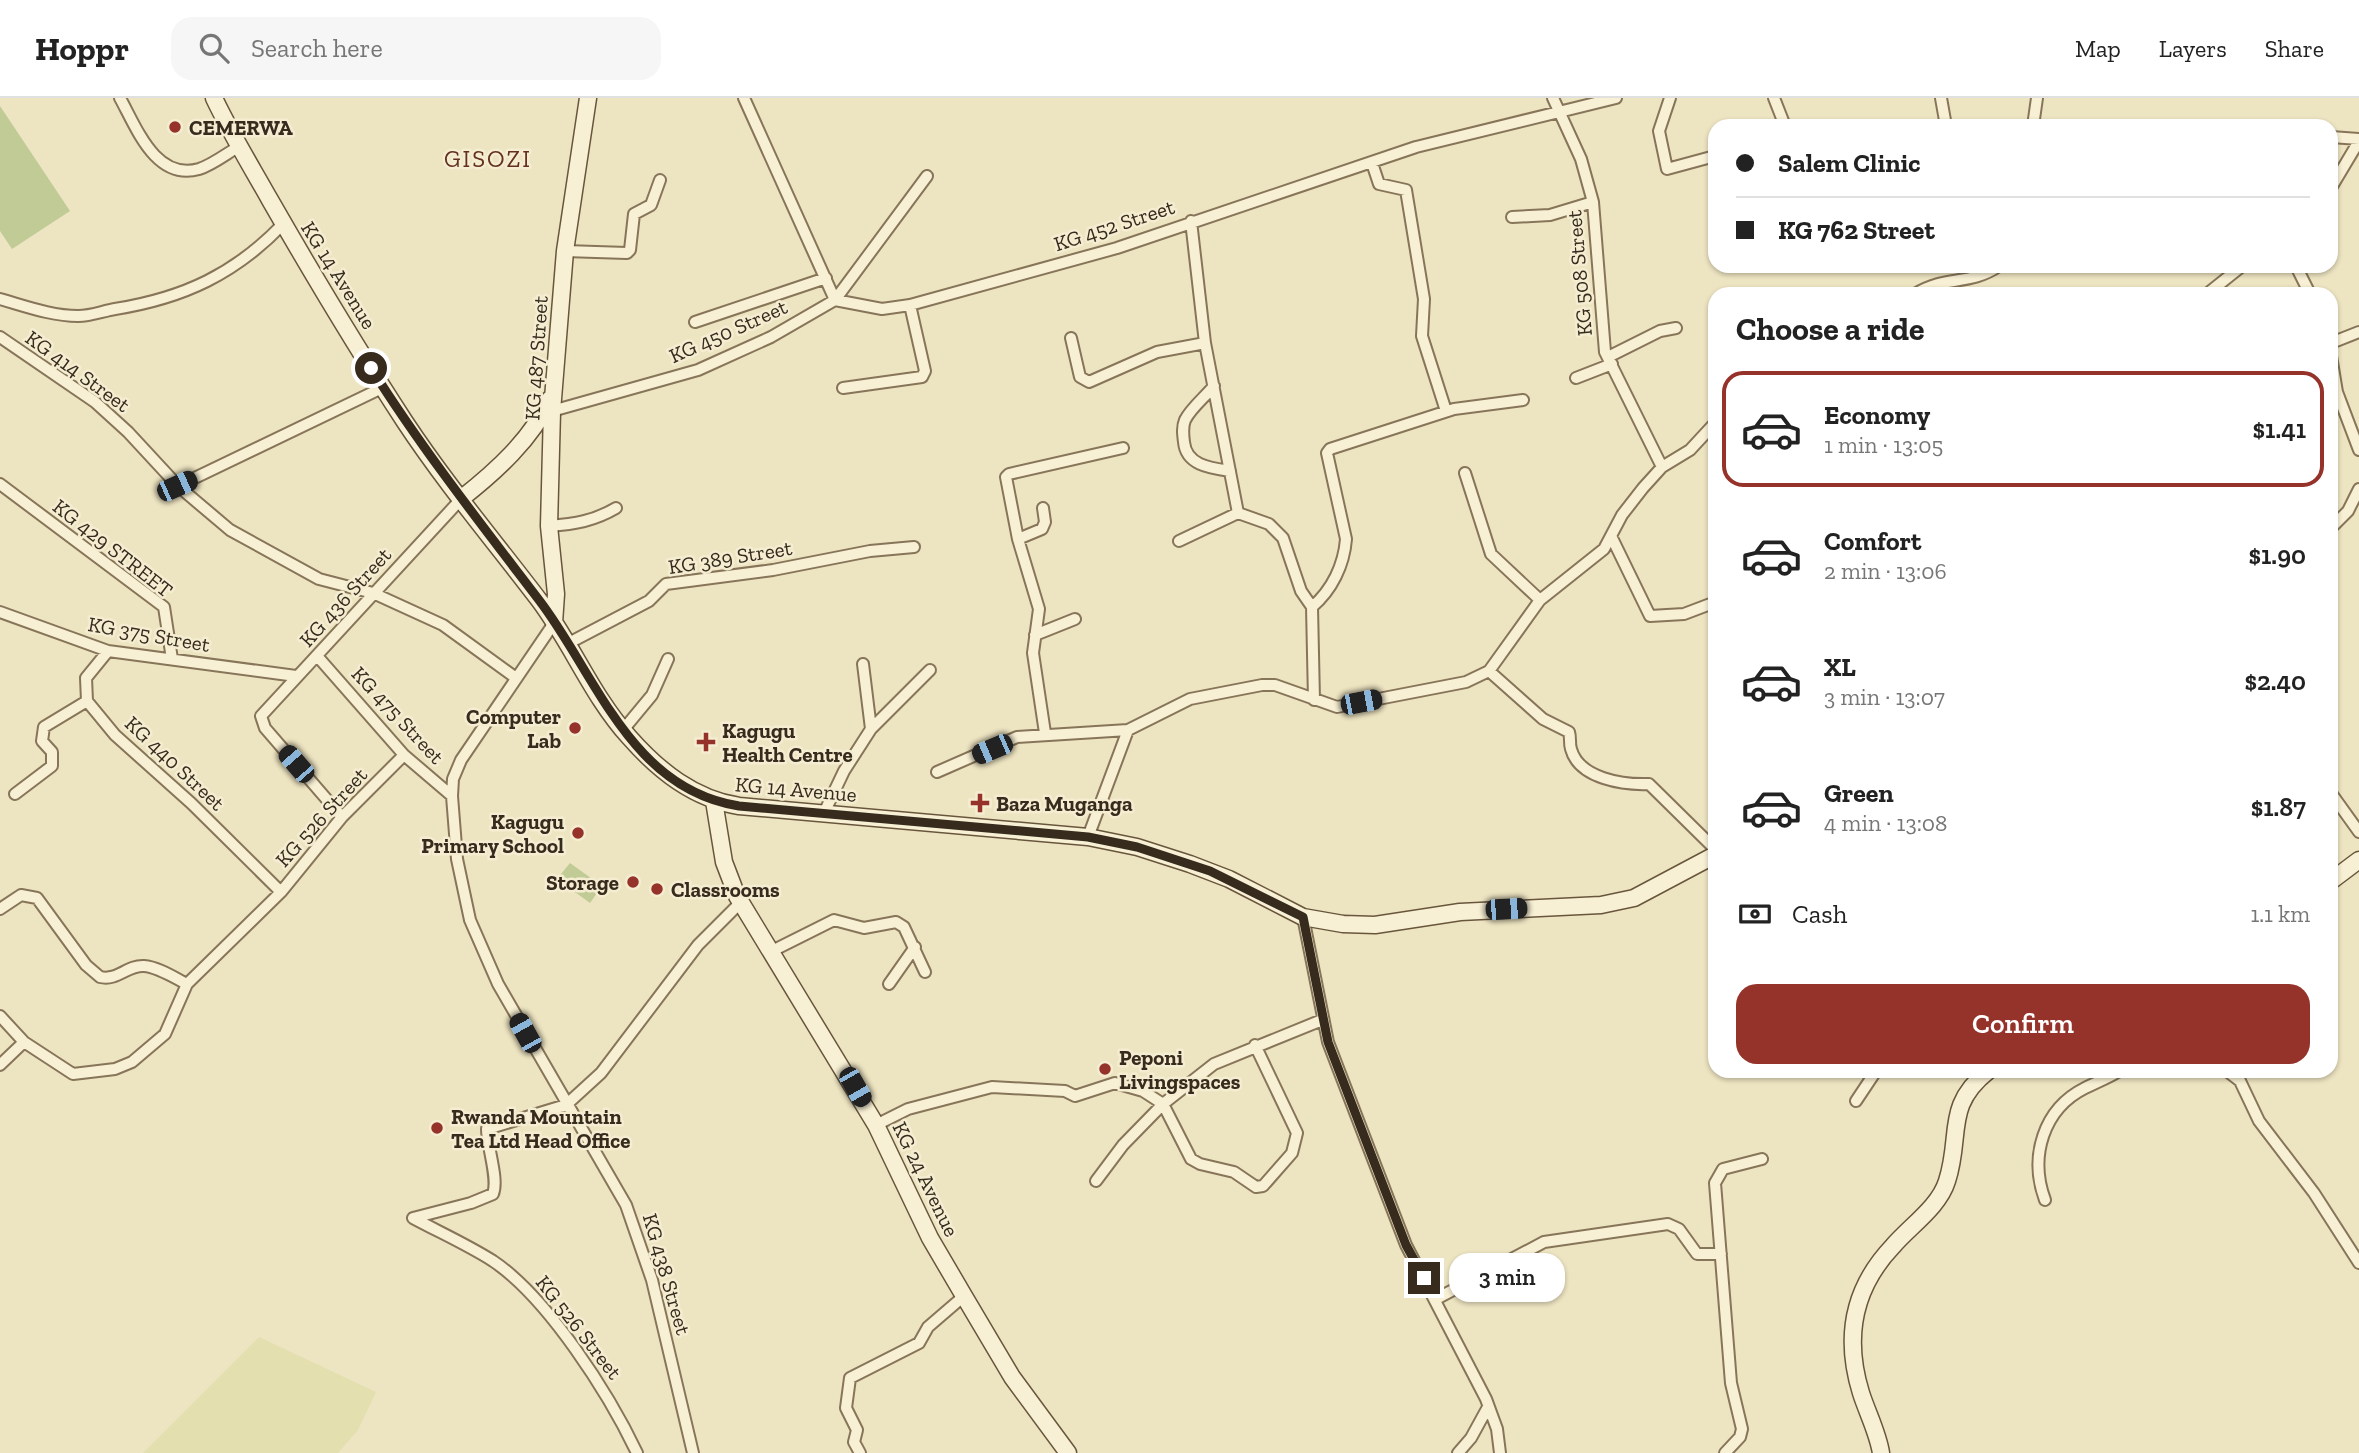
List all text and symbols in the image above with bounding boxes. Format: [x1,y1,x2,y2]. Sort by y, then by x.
search box [171,17,661,80]
text: Hoppr [35,29,129,68]
icon: search [195,29,233,67]
text: Search here [251,32,383,64]
text: Map [2075,34,2121,63]
text: Layers [2159,34,2227,63]
text: Share [2265,34,2324,63]
place label: CEMERWA [189,115,293,140]
marker: CEMERWA [167,119,183,135]
district label: GISOZI [444,144,532,173]
text: Salem Clinic [1778,147,1921,179]
street label: KG 452 Street [1051,194,1178,256]
street label: KG 508 Street [1561,209,1597,337]
text: KG 762 Street [1778,214,1935,246]
street label: KG 14 Avenue [296,217,382,334]
street label: KG 450 Street [665,294,791,368]
street label: KG 487 Street [519,295,553,421]
text: Choose a ride [1736,310,1924,348]
street label: KG 414 Street [21,325,135,417]
route start [355,352,387,384]
icon: car [1740,398,1803,461]
text: Economy [1824,399,1930,431]
text: $1.41 [2253,413,2306,445]
text: 1 min · 13:05 [1824,431,1943,459]
car [154,468,201,504]
street label: KG 429 STREET [48,494,178,602]
icon: car [1740,524,1803,587]
text: Comfort [1824,525,1921,557]
street label: KG 389 Street [666,535,794,579]
text: $1.90 [2248,539,2306,571]
street label: KG 436 Street [294,542,396,652]
text: 2 min · 13:06 [1824,557,1947,585]
street label: KG 375 Street [86,611,212,657]
icon: car [1740,650,1803,713]
text: XL [1824,651,1856,683]
street label: KG 475 Street [347,661,450,769]
text: $2.40 [2244,665,2306,697]
text: 3 min · 13:07 [1824,683,1945,711]
car [1339,688,1384,716]
place label: Computer Lab [466,704,561,753]
street label: KG 440 Street [120,711,230,816]
place label: Kagugu Health Centre [722,718,853,767]
marker: Computer Lab [567,720,583,736]
car [969,731,1016,767]
marker: Kagugu Health Centre [696,732,716,752]
car [275,741,318,787]
street label: KG 526 Street [270,762,372,872]
street label: KG 14 Avenue [734,771,858,807]
icon: car [1740,776,1803,839]
text: Green [1824,777,1894,809]
place label: Baza Muganga [996,791,1133,816]
text: $1.87 [2251,791,2306,823]
marker: Baza Muganga [970,793,990,813]
place label: Kagugu Primary School [421,809,564,858]
text: 4 min · 13:08 [1824,809,1947,837]
marker: Kagugu Primary School [570,825,586,841]
place label: Storage [546,870,619,895]
marker: Storage [625,874,641,890]
place label: Classrooms [671,877,780,902]
marker: Classrooms [649,881,665,897]
icon: cash [1736,895,1774,933]
car [1485,897,1528,921]
text: Cash [1792,898,1847,930]
text: 1.1 km [2250,900,2310,928]
button: Confirm [1736,984,2310,1064]
car [506,1010,545,1056]
place label: Peponi Livingspaces [1119,1045,1241,1094]
marker: Peponi Livingspaces [1097,1061,1113,1077]
car [836,1064,875,1110]
place label: Rwanda Mountain Tea Ltd Head Office [451,1104,630,1153]
street label: KG 24 Avenue [887,1117,965,1241]
marker: Rwanda Mountain Tea Ltd Head Office [429,1120,445,1136]
street label: KG 438 Street [638,1210,696,1338]
callout: 3 min [1448,1254,1564,1302]
route end [1408,1262,1440,1294]
text: 3 min [1479,1263,1535,1291]
street label: KG 526 Street [531,1270,627,1384]

